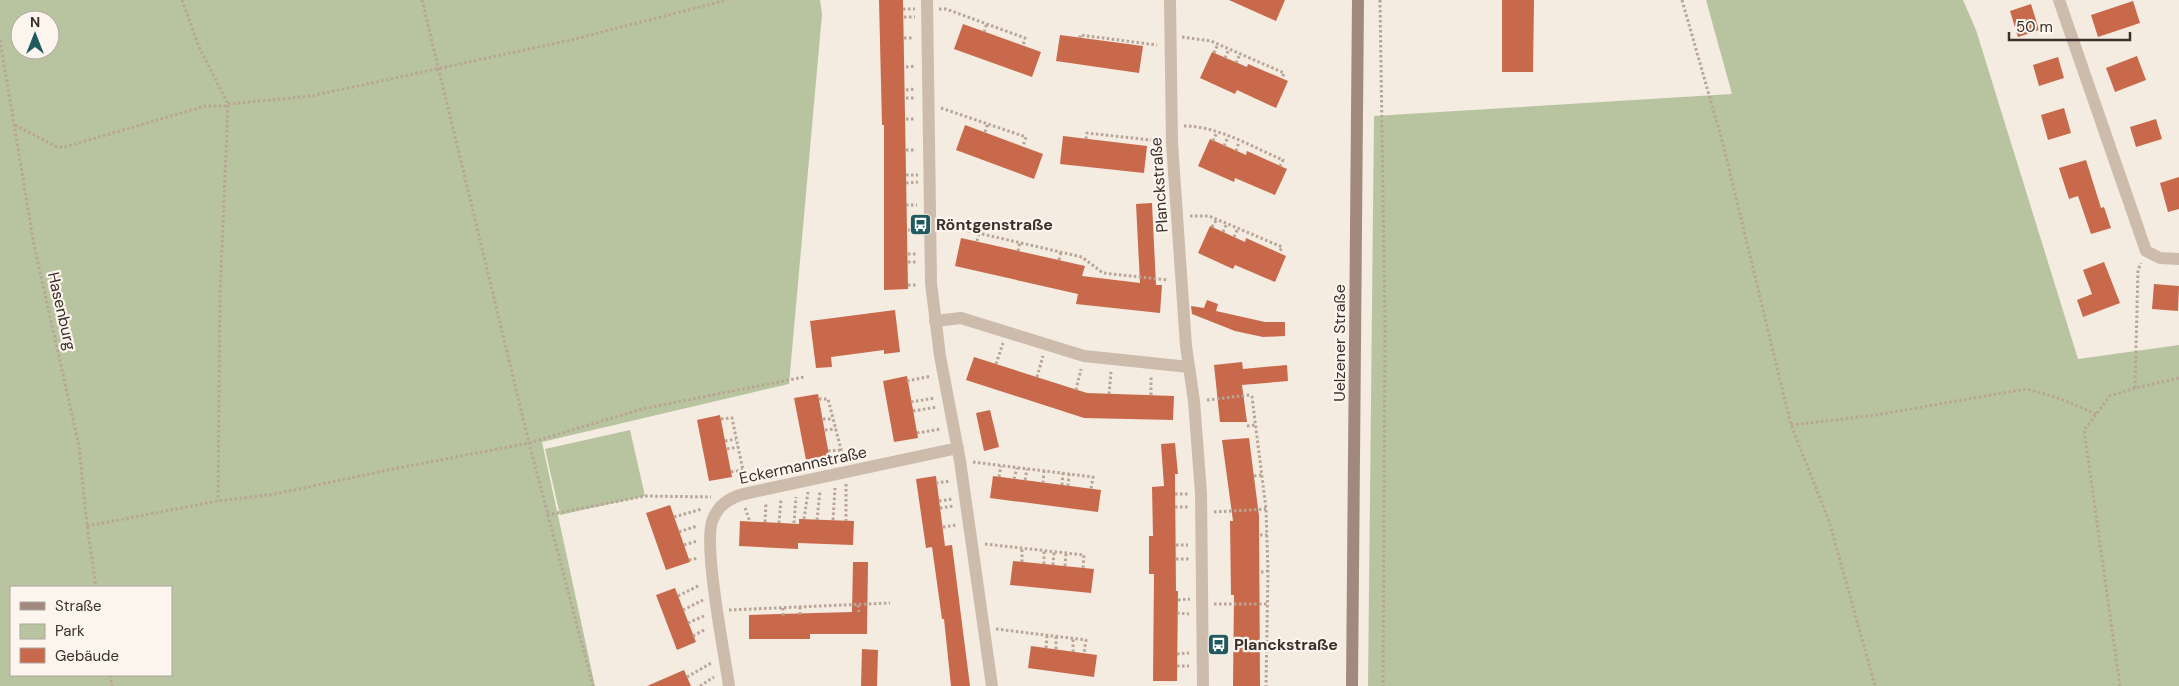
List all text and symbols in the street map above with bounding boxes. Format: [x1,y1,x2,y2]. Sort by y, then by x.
north arrow [10,10,60,60]
scale bar [2009,10,2130,42]
text: N [30,13,40,31]
text: 50 m [2016,17,2053,37]
street label: Planckstraße [1145,137,1173,233]
bus stop icon: Röntgenstraße [908,212,932,236]
place label: Röntgenstraße [936,214,1053,235]
street label: Hasenburg [43,270,81,352]
street label: Uelzener Straße [1329,284,1350,402]
street label: Eckermannstraße [737,441,869,489]
legend [10,586,172,676]
text: Straße [55,596,102,616]
text: Park [55,621,85,641]
bus stop icon: Planckstraße [1206,632,1230,656]
place label: Planckstraße [1234,634,1338,655]
text: Gebäude [55,646,119,666]

